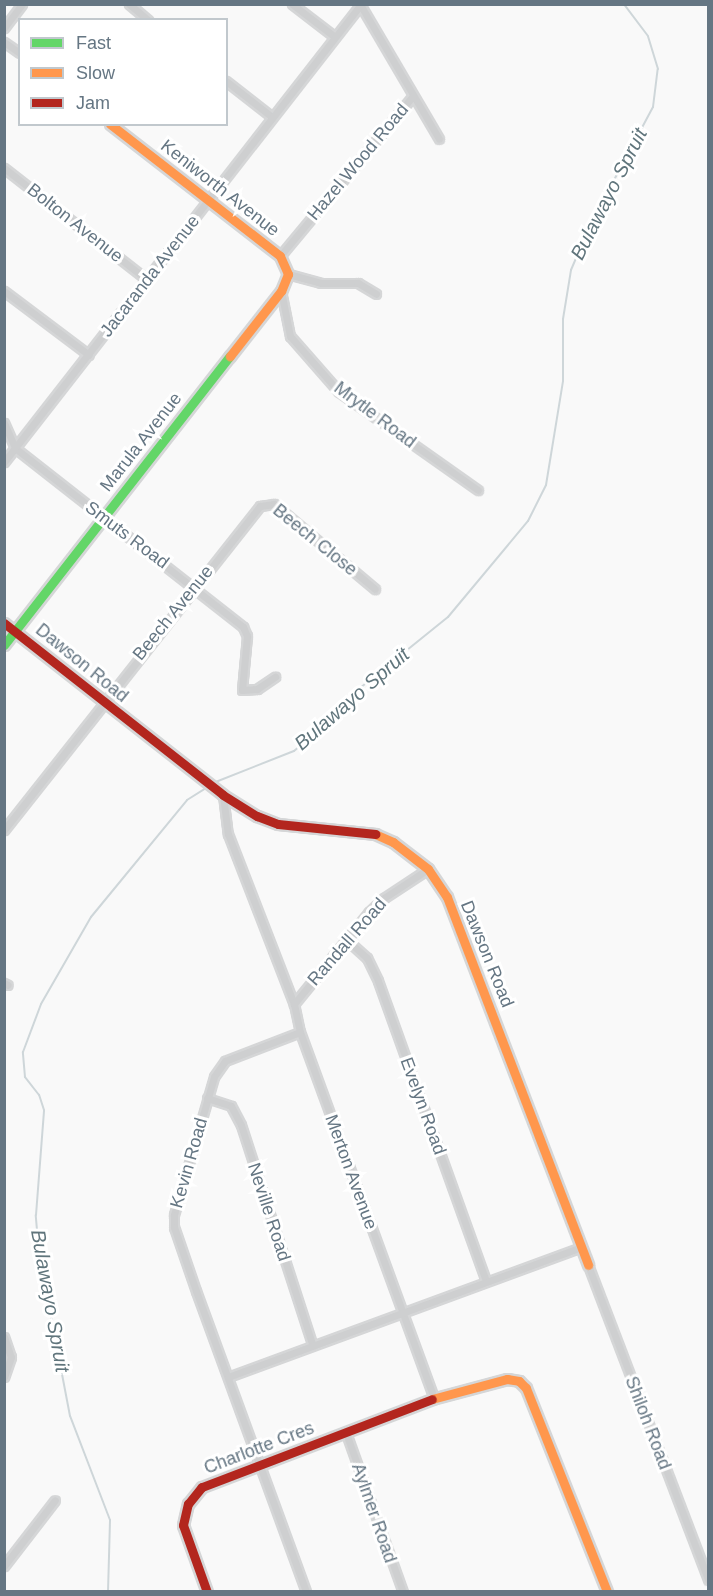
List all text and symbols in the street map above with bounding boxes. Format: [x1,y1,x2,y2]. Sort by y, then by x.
legend [18,18,228,126]
text: Fast [76,33,111,53]
text: Slow [76,63,115,83]
text: Jam [76,93,110,113]
street label: Hazel Wood Road [303,99,413,225]
water label: Bulawayo Spruit [566,124,652,264]
street label: Keniworth Avenue [156,135,284,241]
street label: Bolton Avenue [22,179,128,267]
street label: Jacaranda Avenue [95,210,205,342]
street label: Mrytle Road [330,377,420,453]
street label: Marula Avenue [95,388,187,496]
street label: Smuts Road [81,497,173,573]
street label: Beech Close [269,499,361,581]
street label: Beech Avenue [128,561,218,665]
street label: Dawson Road [31,619,133,707]
water label: Bulawayo Spruit [290,643,414,755]
street label: Randall Road [303,894,391,990]
street label: Dawson Road [456,898,518,1010]
street label: Evelyn Road [395,1054,451,1158]
street label: Merton Avenue [320,1111,382,1233]
street label: Kevin Road [166,1115,212,1211]
street label: Neville Road [243,1160,295,1264]
water label: Bulawayo Spruit [26,1228,74,1374]
street label: Shiloh Road [620,1373,676,1473]
street label: Charlotte Cres [201,1417,317,1479]
street label: Aylmer Road [347,1460,401,1566]

